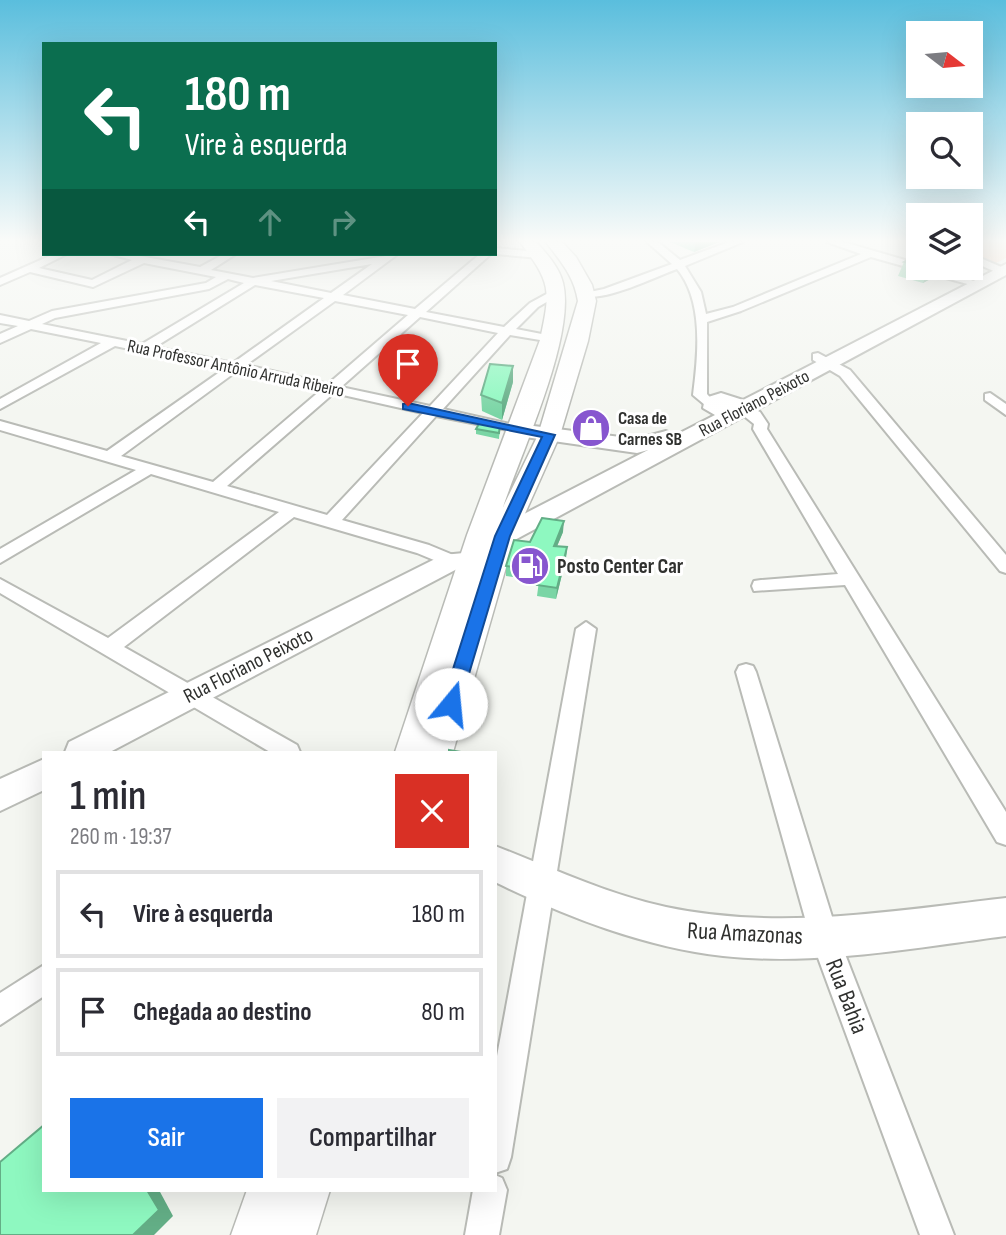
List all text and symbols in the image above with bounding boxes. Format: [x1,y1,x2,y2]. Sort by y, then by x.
north arrow [906,21,984,98]
map controls [906,21,983,280]
text: 180 m [185,66,291,125]
icon: left [70,70,161,161]
button: search [906,112,983,189]
text: Vire à esquerda [185,126,348,165]
icon: left [178,203,216,241]
icon: ahead [251,203,289,241]
icon: right [324,203,362,241]
button: layers [906,203,983,280]
pin [378,334,438,406]
street label: Rua Professor Antônio Arruda Ribeiro [126,335,346,402]
icon: arrive [389,345,427,383]
street label: Rua Floriano Peixoto [696,366,813,441]
shop icon: Casa de Carnes SB [570,407,612,449]
place label: Casa de Carnes SB [618,408,683,450]
fuel station icon: Posto Center Car [509,545,551,587]
place label: Posto Center Car [557,554,684,579]
street label: Rua Floriano Peixoto [179,622,317,709]
position arrow [414,667,488,741]
text: 1 min [70,771,146,822]
button: close [395,774,469,848]
text: 260 m · 19:37 [70,823,172,851]
icon: left [74,895,112,933]
text: Vire à esquerda [133,899,273,930]
text: 180 m [412,899,465,930]
street label: Rua Amazonas [686,916,804,951]
street label: Rua Bahia [819,955,874,1038]
icon: arrive [74,993,112,1031]
text: Chegada ao destino [133,997,312,1028]
text: 80 m [421,997,465,1028]
button: Sair [70,1098,263,1178]
button: Compartilhar [277,1098,469,1178]

